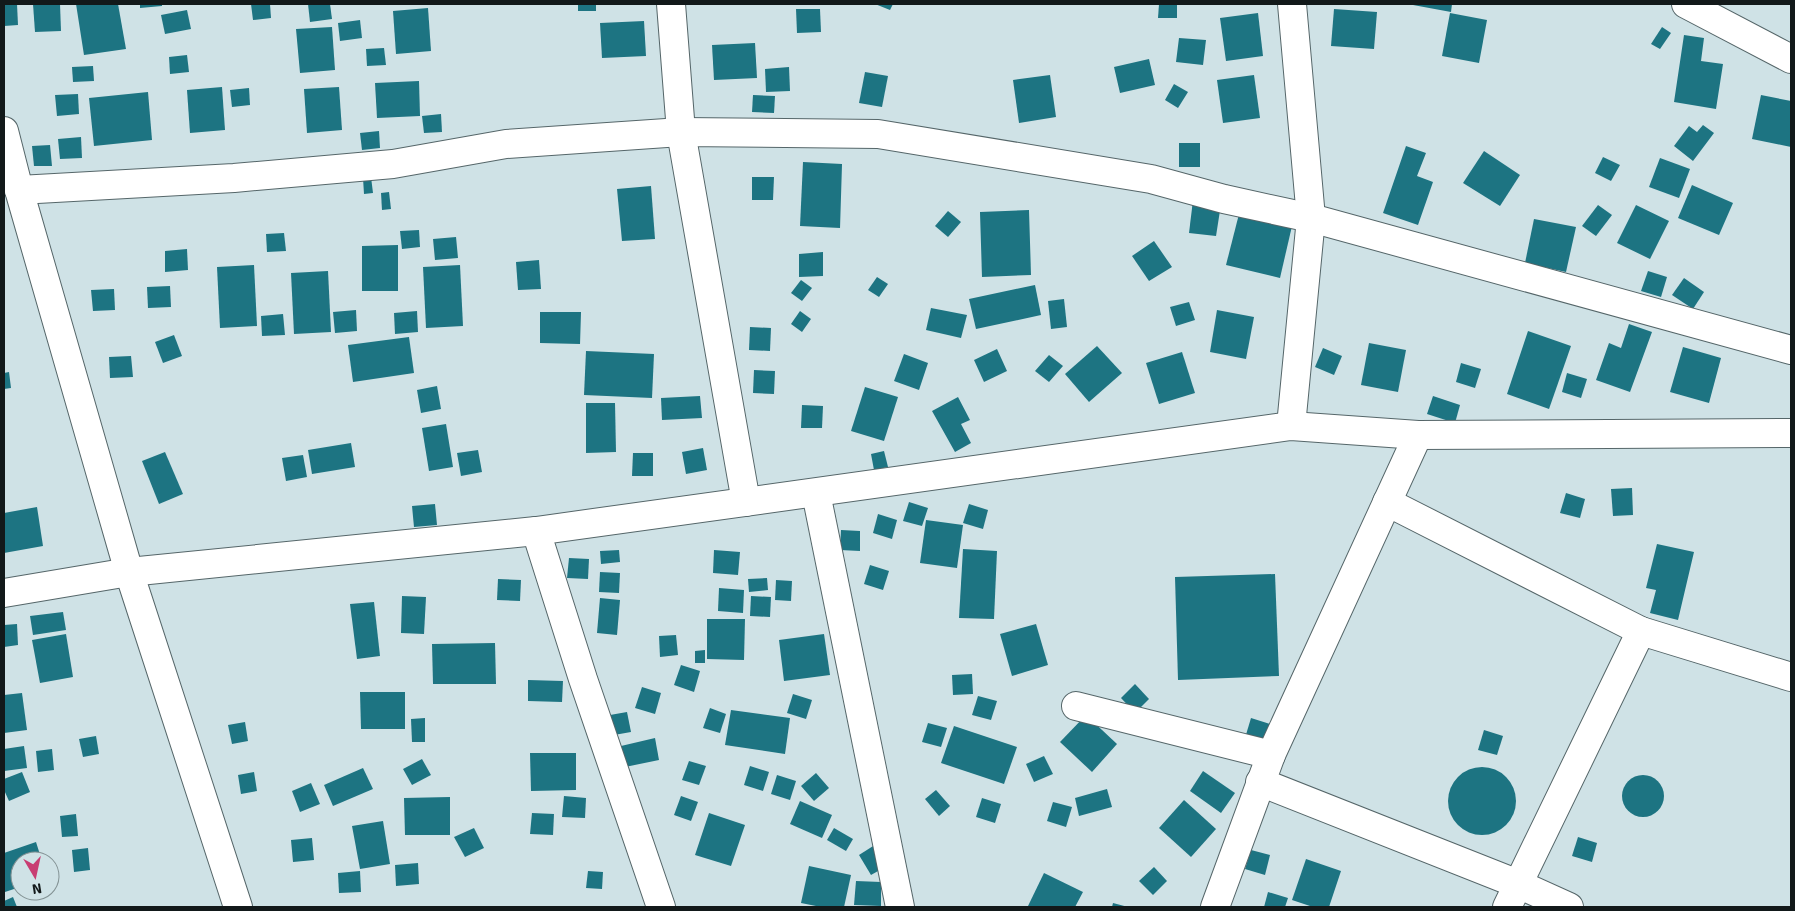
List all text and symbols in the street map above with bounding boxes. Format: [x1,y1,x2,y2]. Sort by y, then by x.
north arrow [10,851,60,901]
text: N [31,879,43,898]

